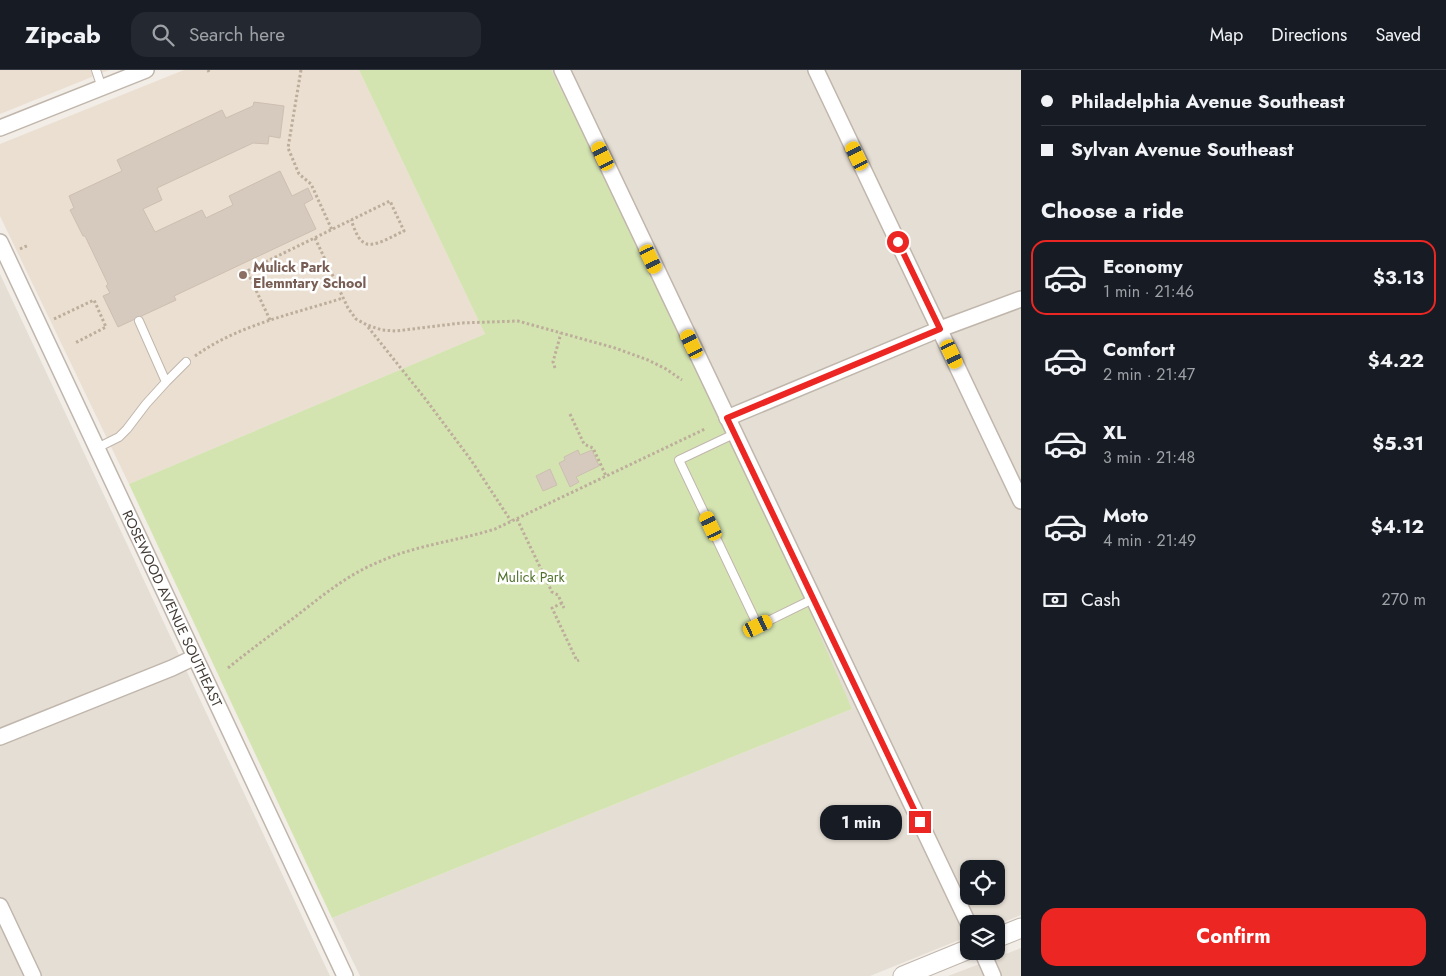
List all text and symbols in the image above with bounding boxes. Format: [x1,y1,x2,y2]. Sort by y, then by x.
search box [131,12,481,57]
text: Zipcab [25,17,101,52]
icon: search [149,21,177,49]
text: Search here [189,21,285,48]
text: Map [1210,22,1243,48]
text: Directions [1271,22,1347,48]
text: Saved [1375,22,1421,48]
text: Philadelphia Avenue Southeast [1071,88,1345,115]
text: Sylvan Avenue Southeast [1071,136,1294,163]
car [589,139,616,173]
car [843,139,870,173]
text: Choose a ride [1041,194,1184,226]
route start [887,231,909,253]
car [637,242,664,276]
text: Economy [1103,253,1183,280]
icon: car [1043,255,1088,300]
place label: Mulick Park Elemntary School [253,257,366,293]
text: $3.13 [1373,264,1424,291]
marker: Mulick Park Elemntary School [237,269,249,281]
text: 1 min · 21:46 [1103,280,1194,303]
car [678,327,705,361]
text: Comfort [1103,336,1175,363]
car [938,337,965,371]
icon: car [1043,338,1088,383]
text: $4.22 [1368,347,1424,374]
text: 2 min · 21:47 [1103,363,1195,386]
text: XL [1103,419,1126,446]
icon: car [1043,421,1088,466]
text: $5.31 [1372,430,1424,457]
text: 3 min · 21:48 [1103,446,1195,469]
text: Moto [1103,502,1148,529]
icon: car [1043,504,1088,549]
street label: ROSEWOOD AVENUE SOUTHEAST [117,507,227,711]
car [697,509,724,543]
text: $4.12 [1371,513,1424,540]
text: 4 min · 21:49 [1103,529,1196,552]
park label: Mulick Park [497,567,566,587]
icon: cash [1041,586,1069,614]
text: Cash [1081,586,1121,613]
text: 270 m [1382,588,1426,611]
car [741,613,774,639]
callout: 1 min [820,804,902,840]
text: 1 min [841,811,881,834]
route end [909,811,931,833]
map controls [960,860,1005,960]
button: locate [960,860,1005,905]
button: Confirm [1041,908,1426,966]
button: layers [960,915,1005,960]

